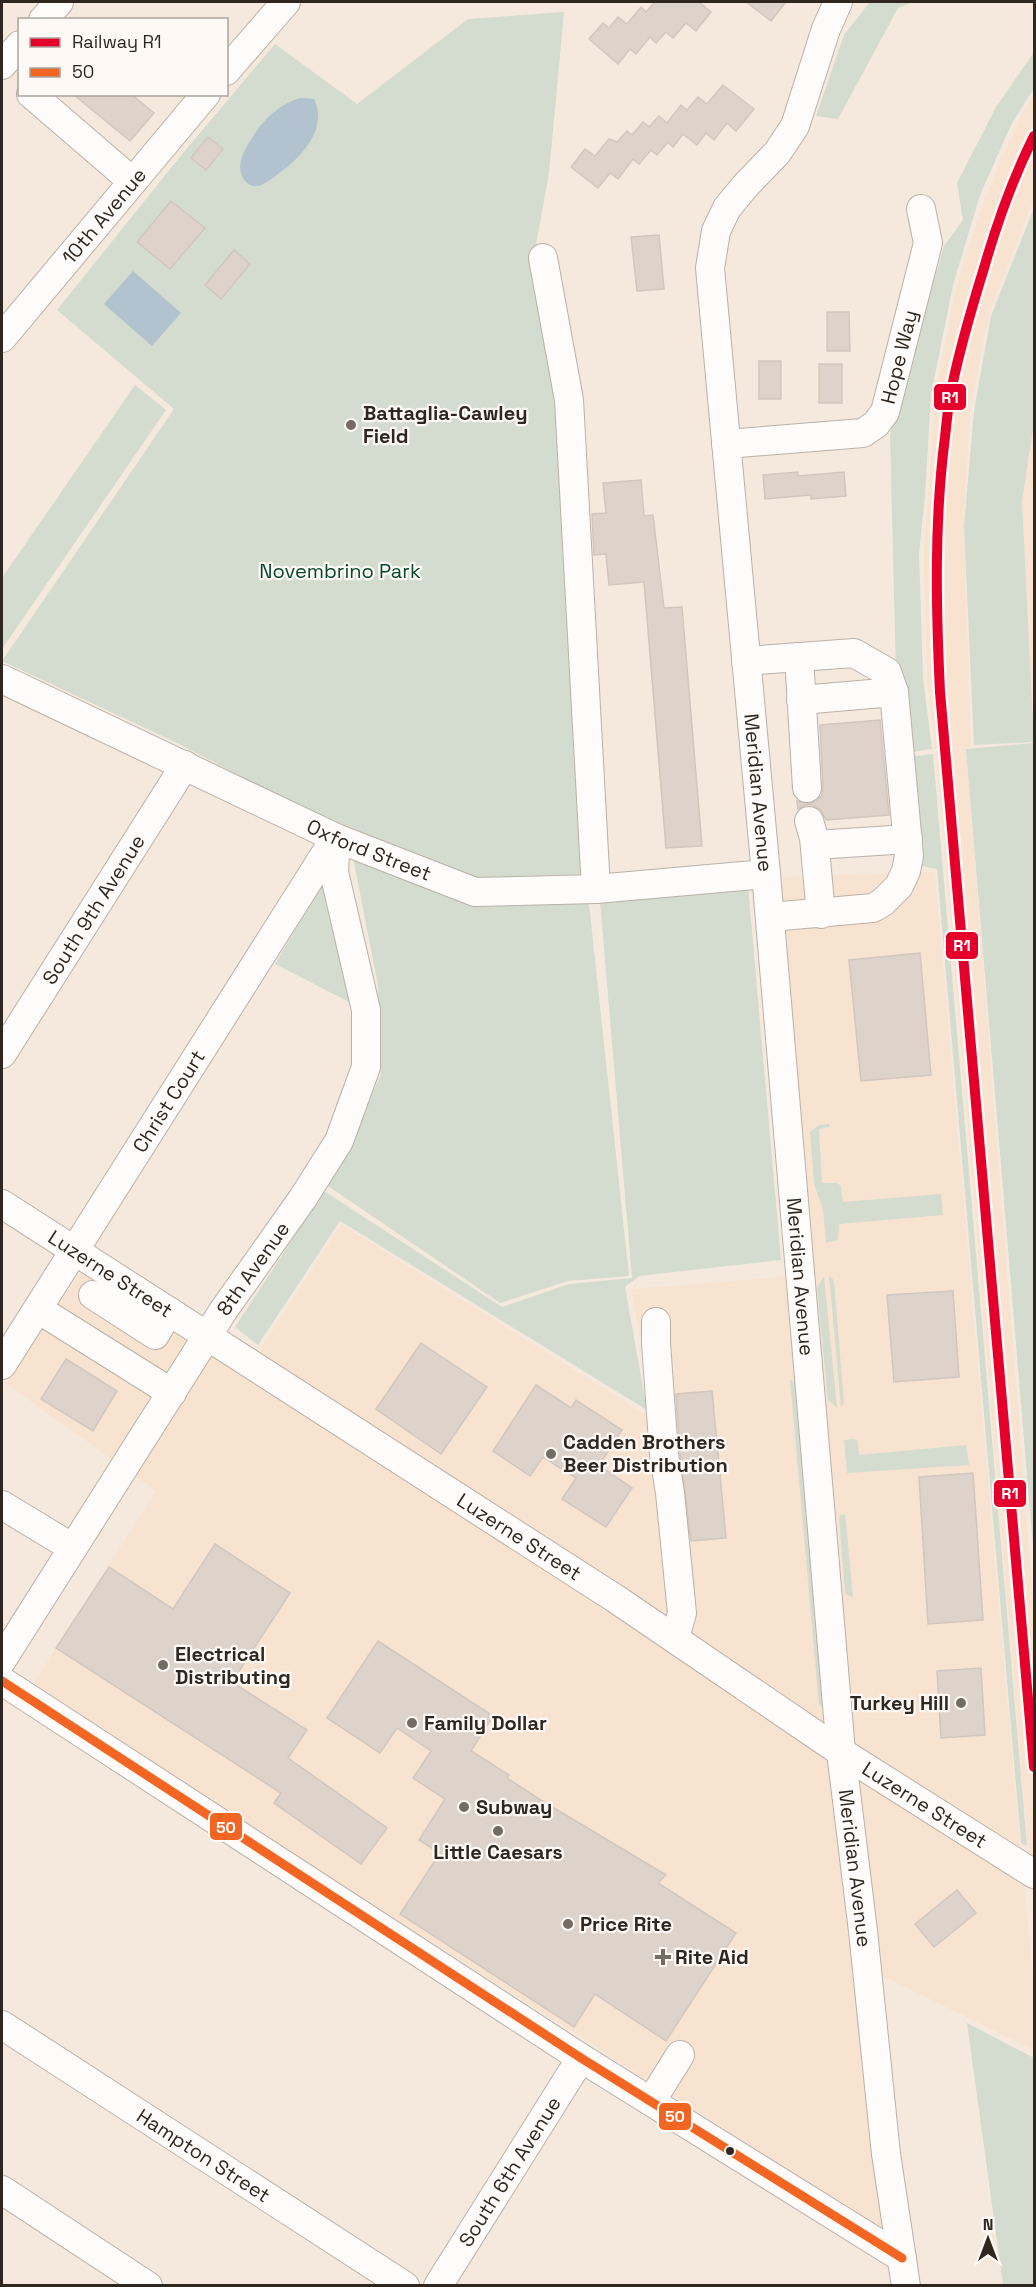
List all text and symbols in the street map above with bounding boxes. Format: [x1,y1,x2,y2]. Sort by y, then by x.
legend [18,18,228,96]
text: Railway R1 [72,30,161,53]
text: 50 [72,60,94,83]
street label: 10th Avenue [56,162,152,270]
street label: Hope Way [875,307,923,407]
line badge: R1 [933,383,967,411]
text: R1 [941,387,959,408]
place label: Battaglia-Cawley Field [363,400,528,449]
marker: Battaglia-Cawley Field [344,418,358,432]
park label: Novembrino Park [259,558,421,584]
street label: Meridian Avenue [738,712,779,873]
street label: Oxford Street [302,813,435,887]
street label: South 9th Avenue [36,830,151,989]
line badge: R1 [945,931,979,960]
text: R1 [953,935,971,956]
street label: Christ Court [127,1045,211,1157]
street label: Meridian Avenue [781,1197,820,1357]
street label: 8th Avenue [211,1216,295,1321]
street label: Luzerne Street [43,1224,178,1323]
place label: Cadden Brothers Beer Distribution [563,1429,728,1478]
marker: Cadden Brothers Beer Distribution [544,1447,558,1461]
line badge: R1 [993,1479,1027,1508]
text: R1 [1001,1483,1019,1504]
street label: Luzerne Street [452,1487,586,1586]
place label: Electrical Distributing [175,1641,291,1690]
marker: Electrical Distributing [156,1658,170,1672]
place label: Turkey Hill [850,1690,949,1716]
marker: Turkey Hill [954,1696,968,1710]
place label: Family Dollar [424,1710,547,1736]
marker: Family Dollar [405,1716,419,1730]
street label: Luzerne Street [857,1756,992,1854]
street label: Meridian Avenue [833,1788,878,1948]
place label: Subway [476,1794,552,1820]
marker: Subway [457,1800,471,1814]
line badge: 50 [209,1812,243,1841]
text: 50 [216,1817,236,1838]
marker: Little Caesars [491,1824,505,1838]
place label: Little Caesars [433,1839,563,1865]
place label: Price Rite [580,1911,672,1937]
marker: Price Rite [561,1917,575,1931]
place label: Rite Aid [675,1944,749,1970]
marker: Rite Aid [656,1950,670,1964]
street label: South 6th Avenue [453,2092,567,2252]
line badge: 50 [658,2102,692,2131]
street label: Hampton Street [132,2103,275,2208]
text: 50 [665,2106,685,2127]
unlabelled marker [724,2145,736,2157]
north arrow [958,2209,1018,2269]
text: N [983,2214,993,2235]

